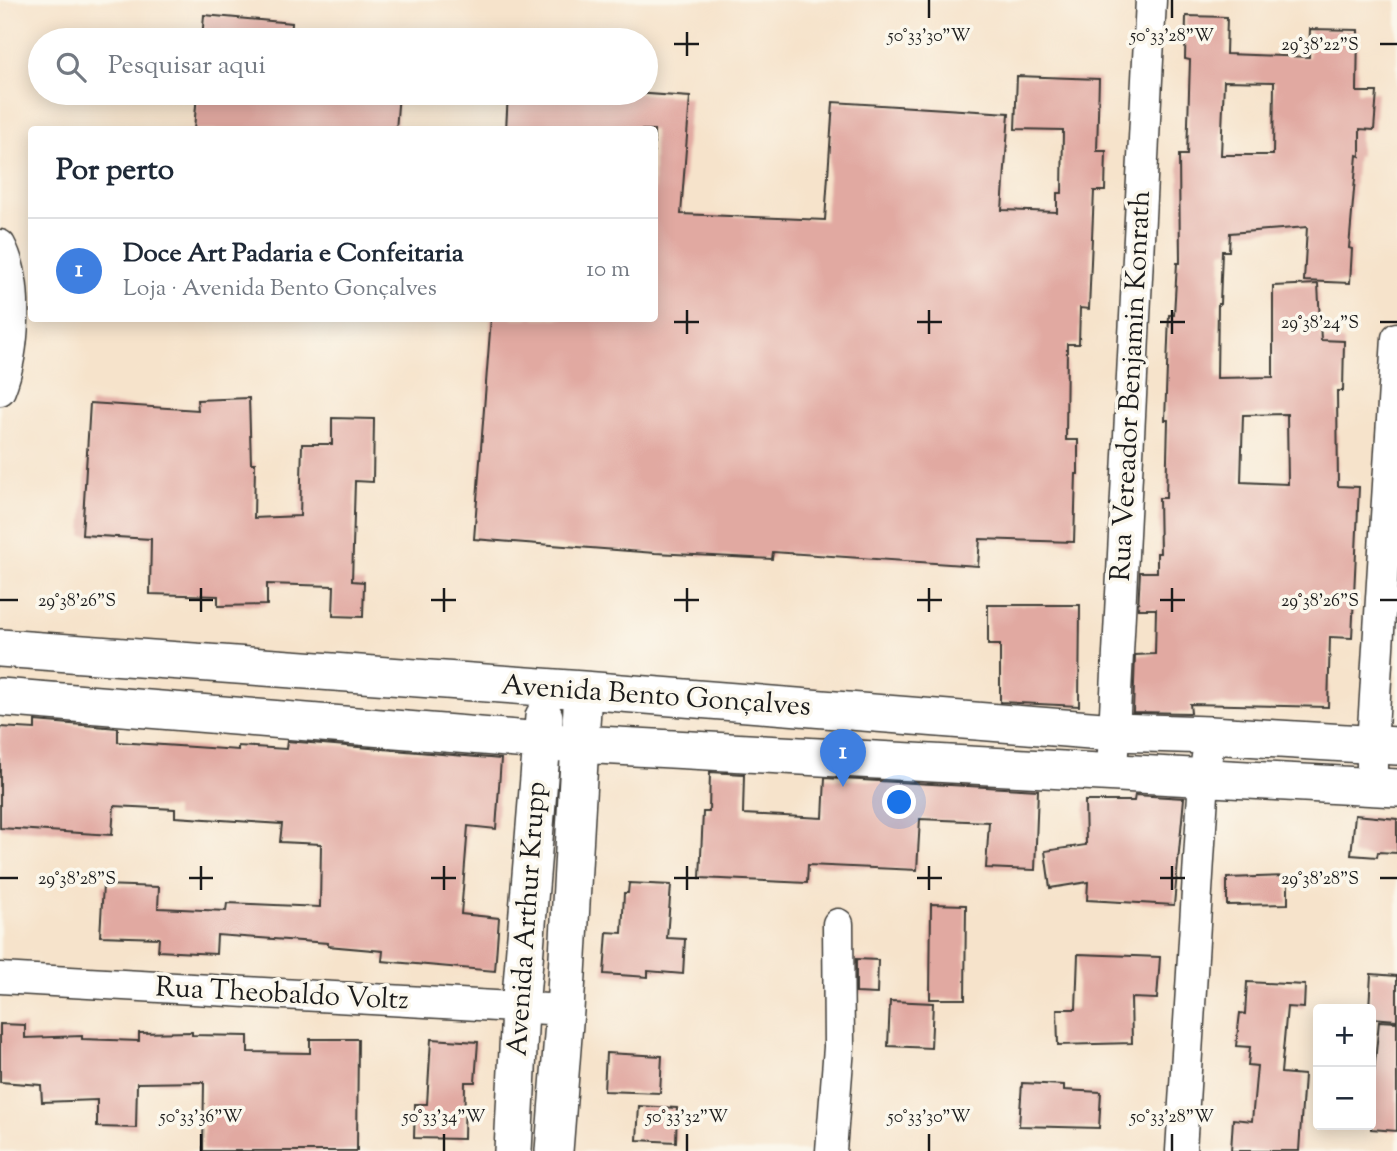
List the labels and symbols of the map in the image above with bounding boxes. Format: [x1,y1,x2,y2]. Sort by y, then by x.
text: 50°33'30"W [887,24,970,50]
text: 50°33'28"W [1129,24,1214,50]
text: 29°38'22"S [1281,33,1359,59]
street label: Rua Vereador Benjamin Konrath [1102,190,1162,582]
text: 29°38'24"S [1281,311,1359,337]
text: 29°38'26"S [38,589,116,615]
text: 29°38'26"S [1281,589,1359,615]
street label: Avenida Bento Gonçalves [500,666,812,728]
pin: 1 [820,729,866,787]
street label: Avenida Arthur Krupp [498,780,558,1058]
your location [882,785,916,819]
text: 29°38'28"S [38,867,116,893]
text: 29°38'28"S [1281,867,1359,893]
street label: Rua Theobaldo Voltz [154,968,410,1022]
text: 50°33'36"W [159,1105,242,1131]
text: 50°33'34"W [402,1105,486,1131]
text: 50°33'32"W [645,1105,728,1131]
text: 50°33'30"W [887,1105,970,1131]
text: 50°33'28"W [1129,1105,1214,1131]

